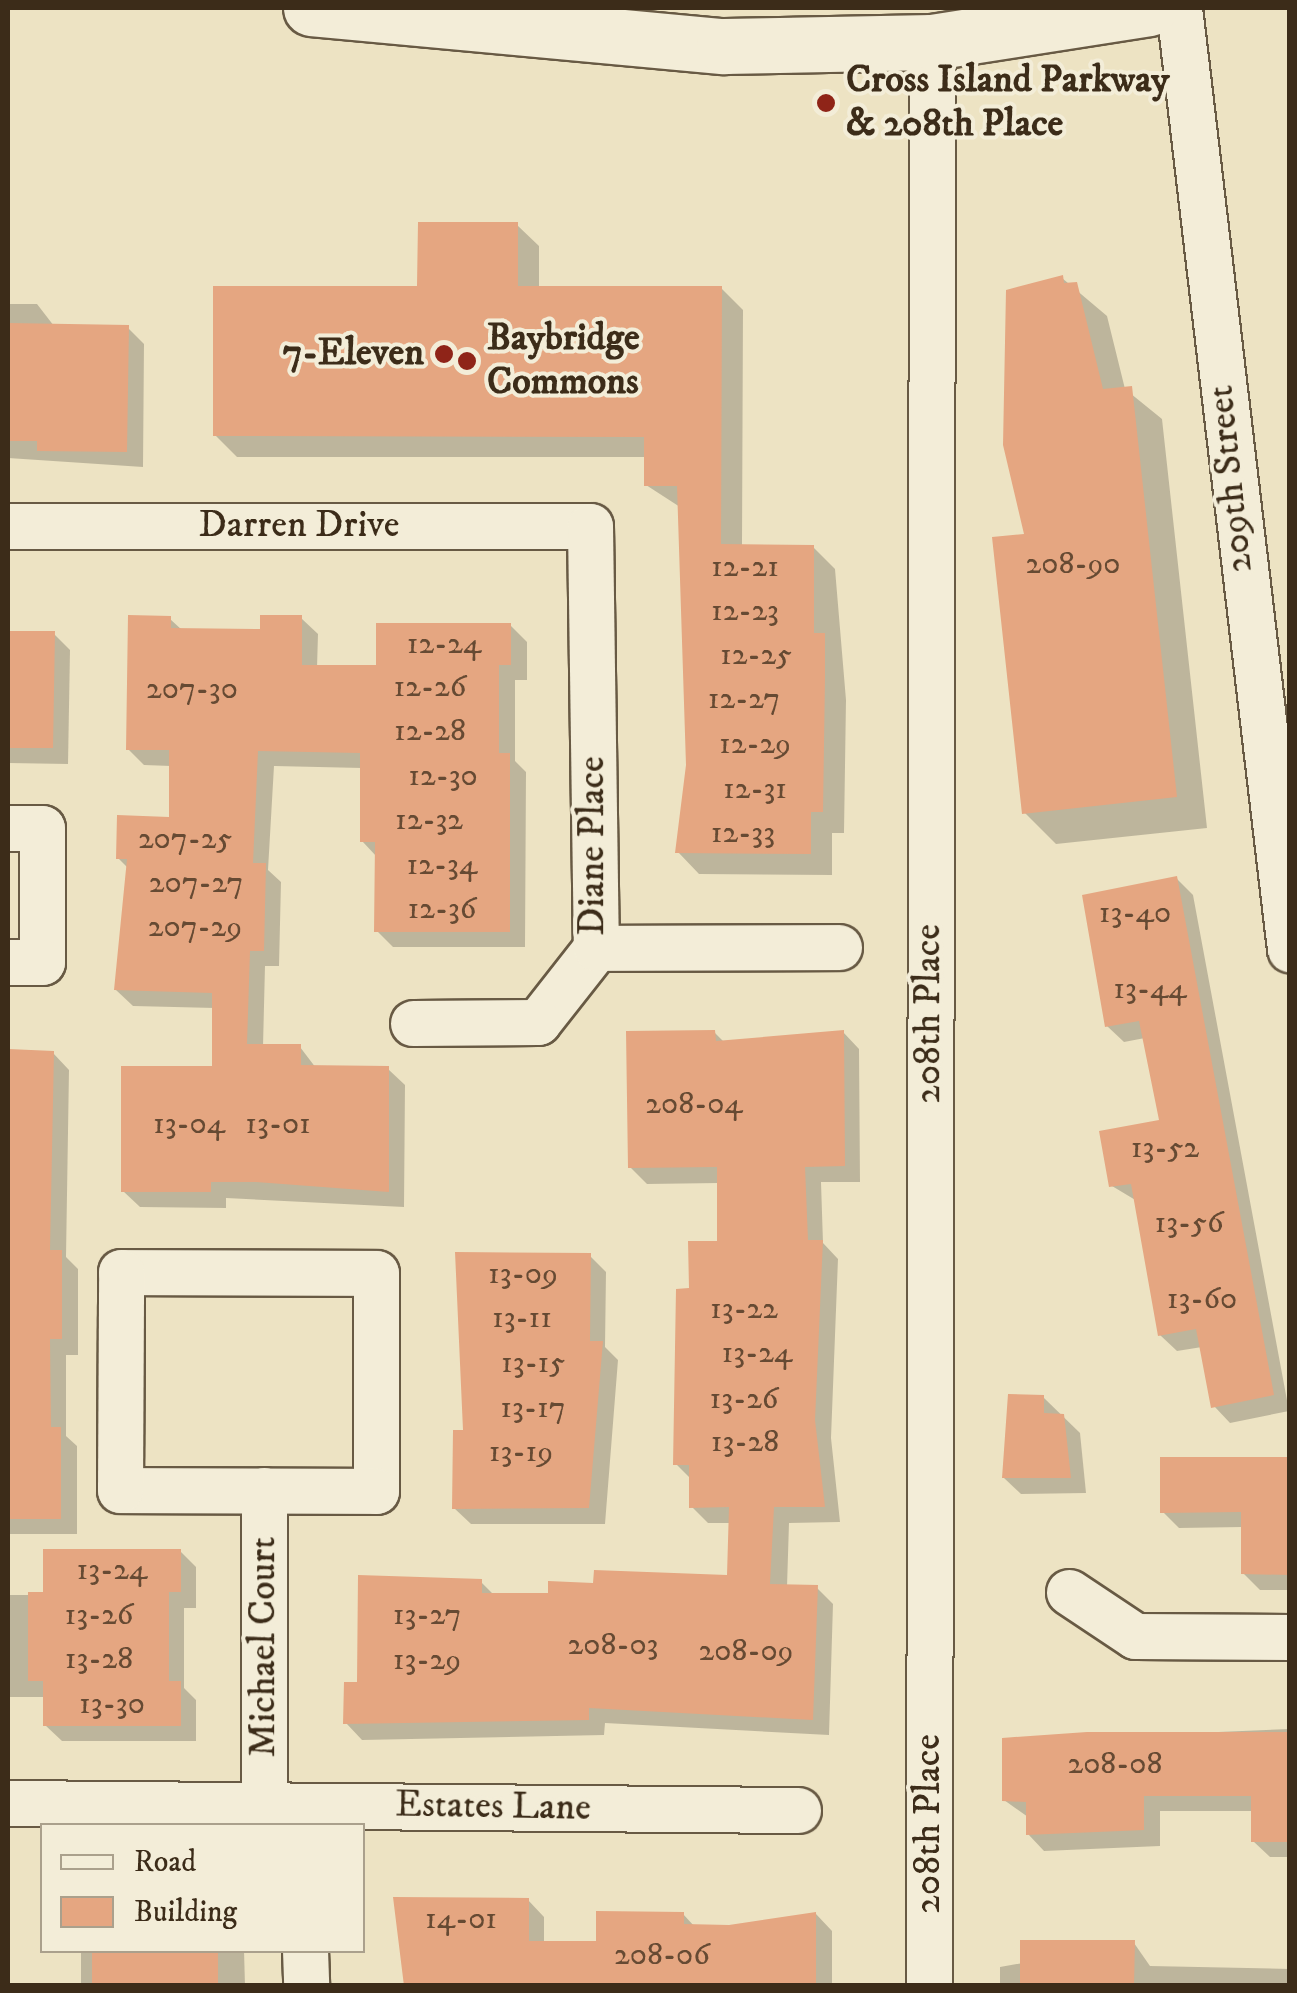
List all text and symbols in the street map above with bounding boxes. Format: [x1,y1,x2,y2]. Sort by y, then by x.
place label: Cross Island Parkway & 208th Place [846,58,1169,147]
marker: Cross Island Parkway & 208th Place [815,92,837,114]
place label: Baybridge Commons [487,316,640,406]
place label: 7-Eleven [282,331,424,377]
marker: 7-Eleven [433,343,455,365]
marker: Baybridge Commons [456,350,478,372]
street label: 209th Street [1198,383,1264,575]
street label: Darren Drive [198,503,400,549]
house number: 208-90 [1025,545,1121,583]
house number: 12-21 [711,548,779,586]
house number: 12-23 [711,592,779,630]
house number: 12-24 [407,625,481,663]
house number: 12-25 [720,636,792,674]
house number: 12-26 [394,668,466,706]
house number: 207-30 [146,670,238,708]
house number: 12-27 [708,680,780,718]
house number: 12-28 [394,712,466,750]
house number: 12-29 [719,725,791,763]
street label: Diane Place [570,756,616,936]
house number: 12-30 [408,757,478,795]
house number: 12-31 [723,770,787,808]
house number: 12-32 [395,801,463,839]
house number: 12-33 [711,814,775,852]
house number: 207-25 [138,820,232,858]
house number: 12-34 [407,846,477,884]
house number: 207-27 [149,864,243,902]
house number: 12-36 [407,890,477,928]
house number: 13-40 [1099,894,1171,932]
house number: 207-29 [148,908,242,946]
street label: 208th Place [906,924,952,1104]
house number: 13-44 [1113,970,1187,1008]
house number: 208-04 [645,1085,743,1123]
house number: 13-04 [153,1105,225,1143]
house number: 13-01 [245,1105,311,1143]
house number: 13-52 [1131,1129,1199,1167]
house number: 13-56 [1154,1204,1224,1242]
house number: 13-09 [488,1255,558,1293]
house number: 13-60 [1167,1280,1237,1318]
house number: 13-22 [710,1290,778,1328]
house number: 13-11 [492,1299,552,1337]
house number: 13-24 [722,1334,792,1372]
house number: 13-15 [501,1344,565,1382]
house number: 13-26 [709,1380,779,1418]
house number: 13-17 [500,1389,566,1427]
house number: 13-28 [711,1423,779,1461]
house number: 13-19 [489,1433,553,1471]
street label: Michael Court [241,1537,287,1757]
house number: 13-24 [77,1551,147,1589]
house number: 13-26 [64,1596,134,1634]
house number: 13-27 [393,1596,461,1634]
house number: 208-03 [567,1626,659,1664]
house number: 208-09 [698,1632,794,1670]
house number: 13-28 [65,1640,133,1678]
house number: 13-29 [393,1641,461,1679]
house number: 13-30 [79,1685,145,1723]
street label: 208th Place [906,1734,952,1914]
house number: 208-08 [1067,1745,1163,1783]
street label: Estates Lane [395,1782,591,1832]
legend [40,1823,365,1953]
text: Road [134,1844,196,1881]
text: Building [134,1894,237,1931]
house number: 14-01 [425,1900,497,1938]
house number: 208-06 [614,1936,710,1974]

